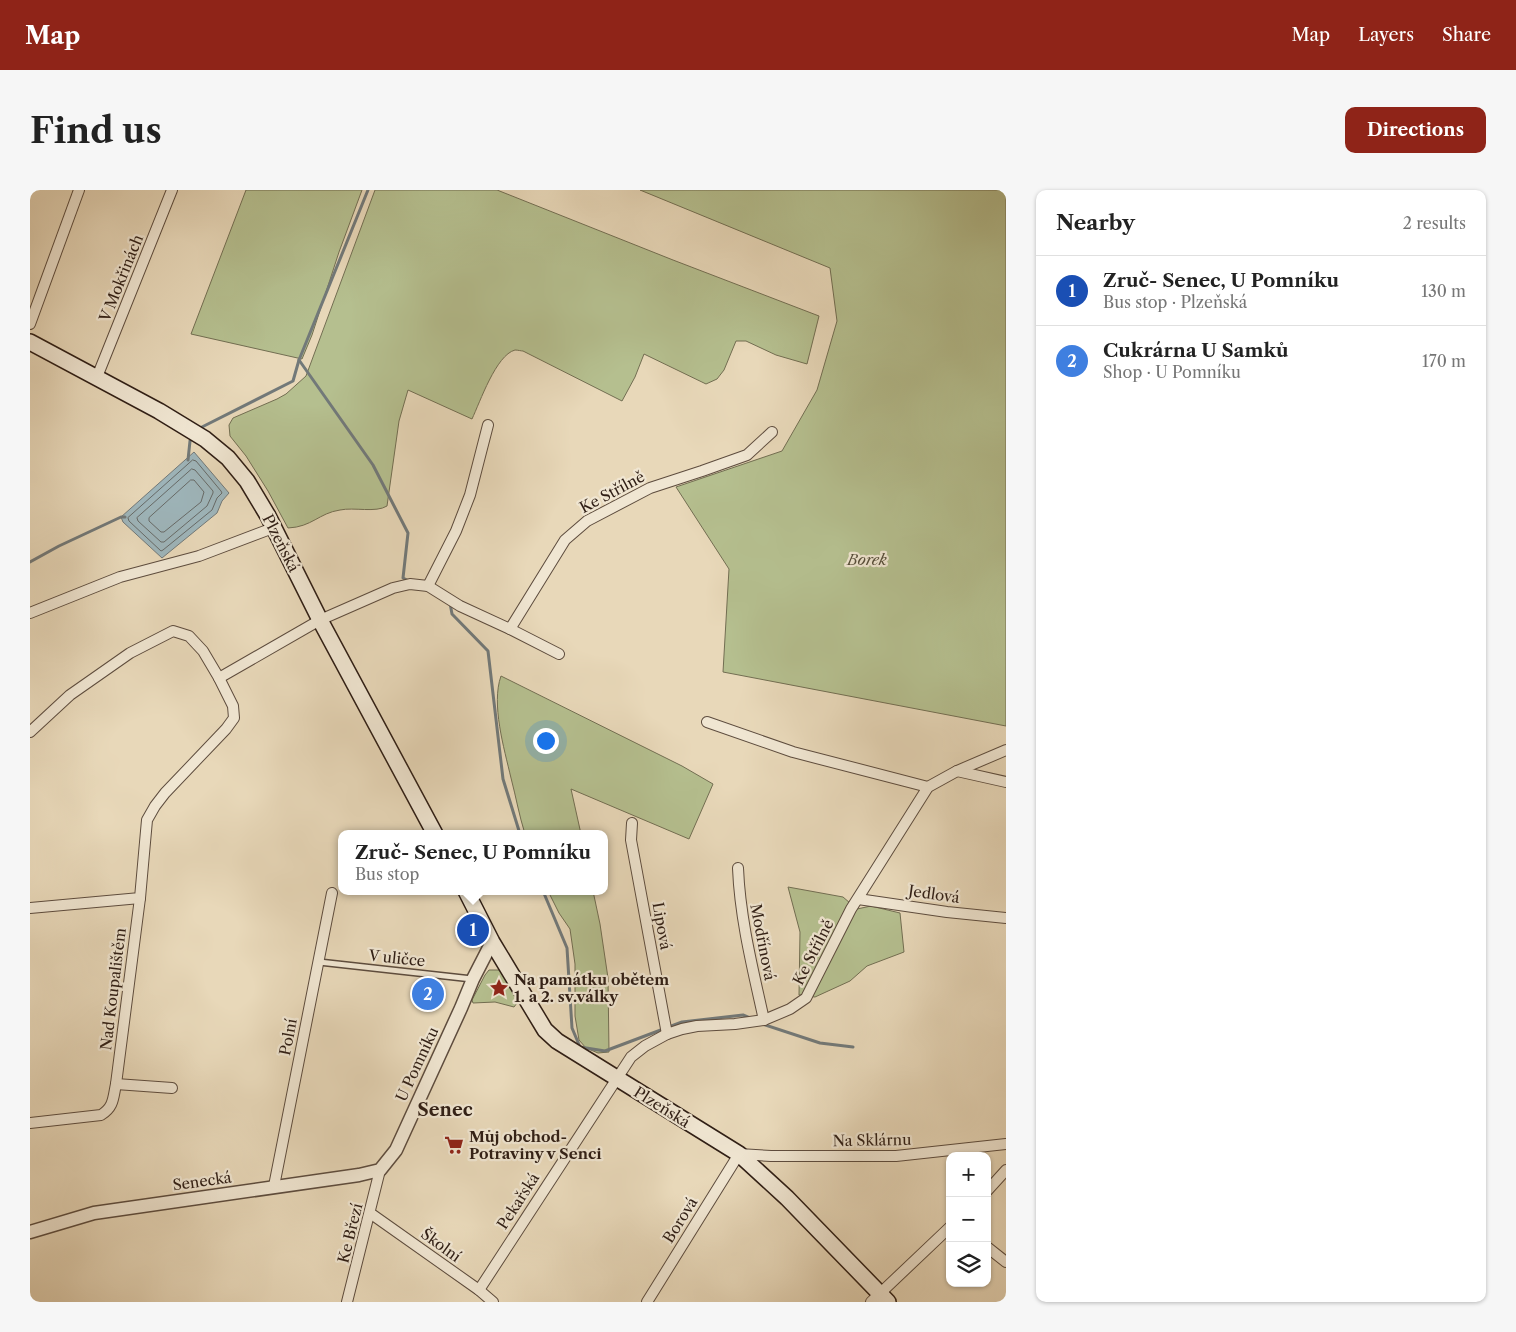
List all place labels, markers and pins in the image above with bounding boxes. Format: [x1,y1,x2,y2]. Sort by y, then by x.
pin: 1 [457,911,489,949]
place label: Na památku obětem 1. a 2. sv.války [514,970,669,1006]
pin: 2 [412,975,444,1013]
place icon: Na památku obětem 1. a 2. sv.války [488,977,510,999]
place label: Můj obchod- Potraviny v Senci [469,1127,602,1163]
supermarket icon: Můj obchod- Potraviny v Senci [443,1134,465,1156]

